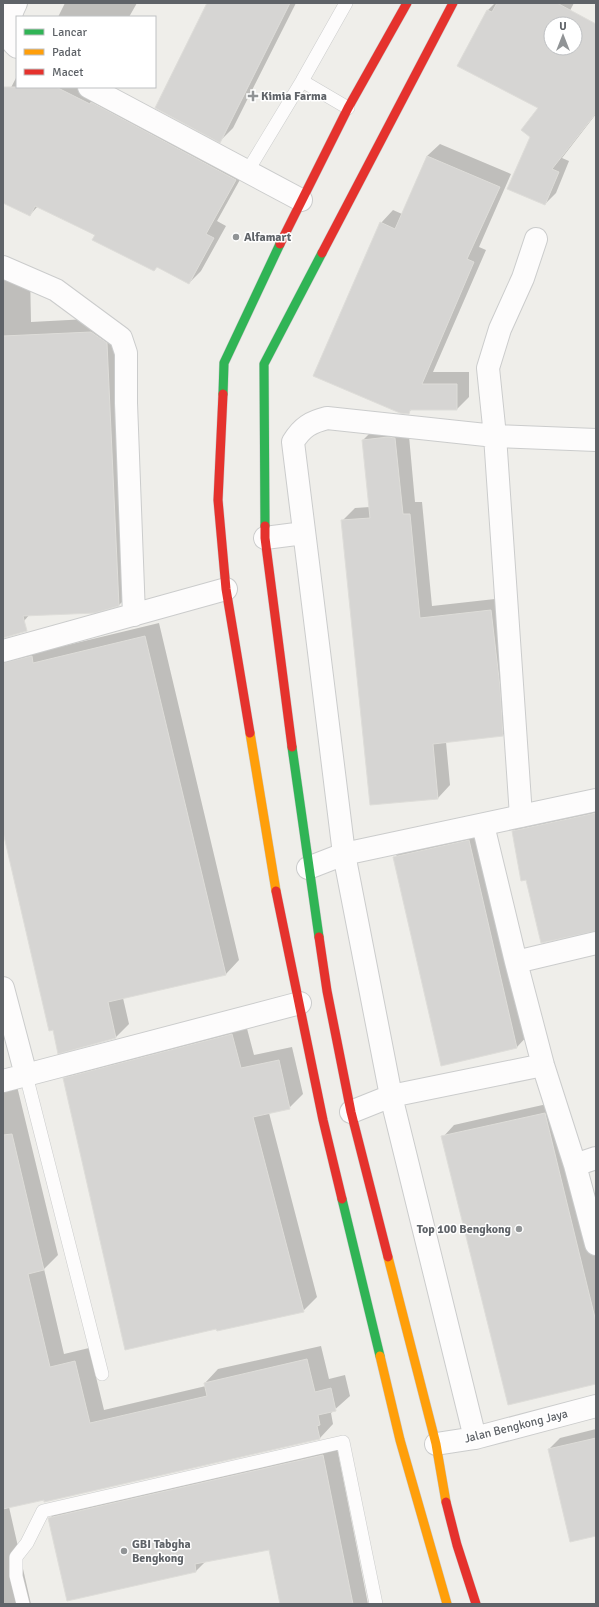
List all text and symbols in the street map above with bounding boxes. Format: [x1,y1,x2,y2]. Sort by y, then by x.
legend [16,16,156,88]
north arrow [543,16,583,56]
text: U [559,20,567,33]
text: Lancar [52,25,88,40]
text: Padat [52,45,81,60]
text: Macet [52,65,84,80]
place label: Kimia Farma [261,89,327,104]
marker: Kimia Farma [248,91,258,101]
place label: Alfamart [244,230,292,245]
marker: Alfamart [231,232,241,242]
place label: Top 100 Bengkong [417,1222,512,1237]
marker: Top 100 Bengkong [514,1224,524,1234]
street label: Jalan Bengkong Jaya [463,1406,569,1447]
place label: GBI Tabgha Bengkong [132,1537,191,1566]
marker: GBI Tabgha Bengkong [119,1546,129,1556]

